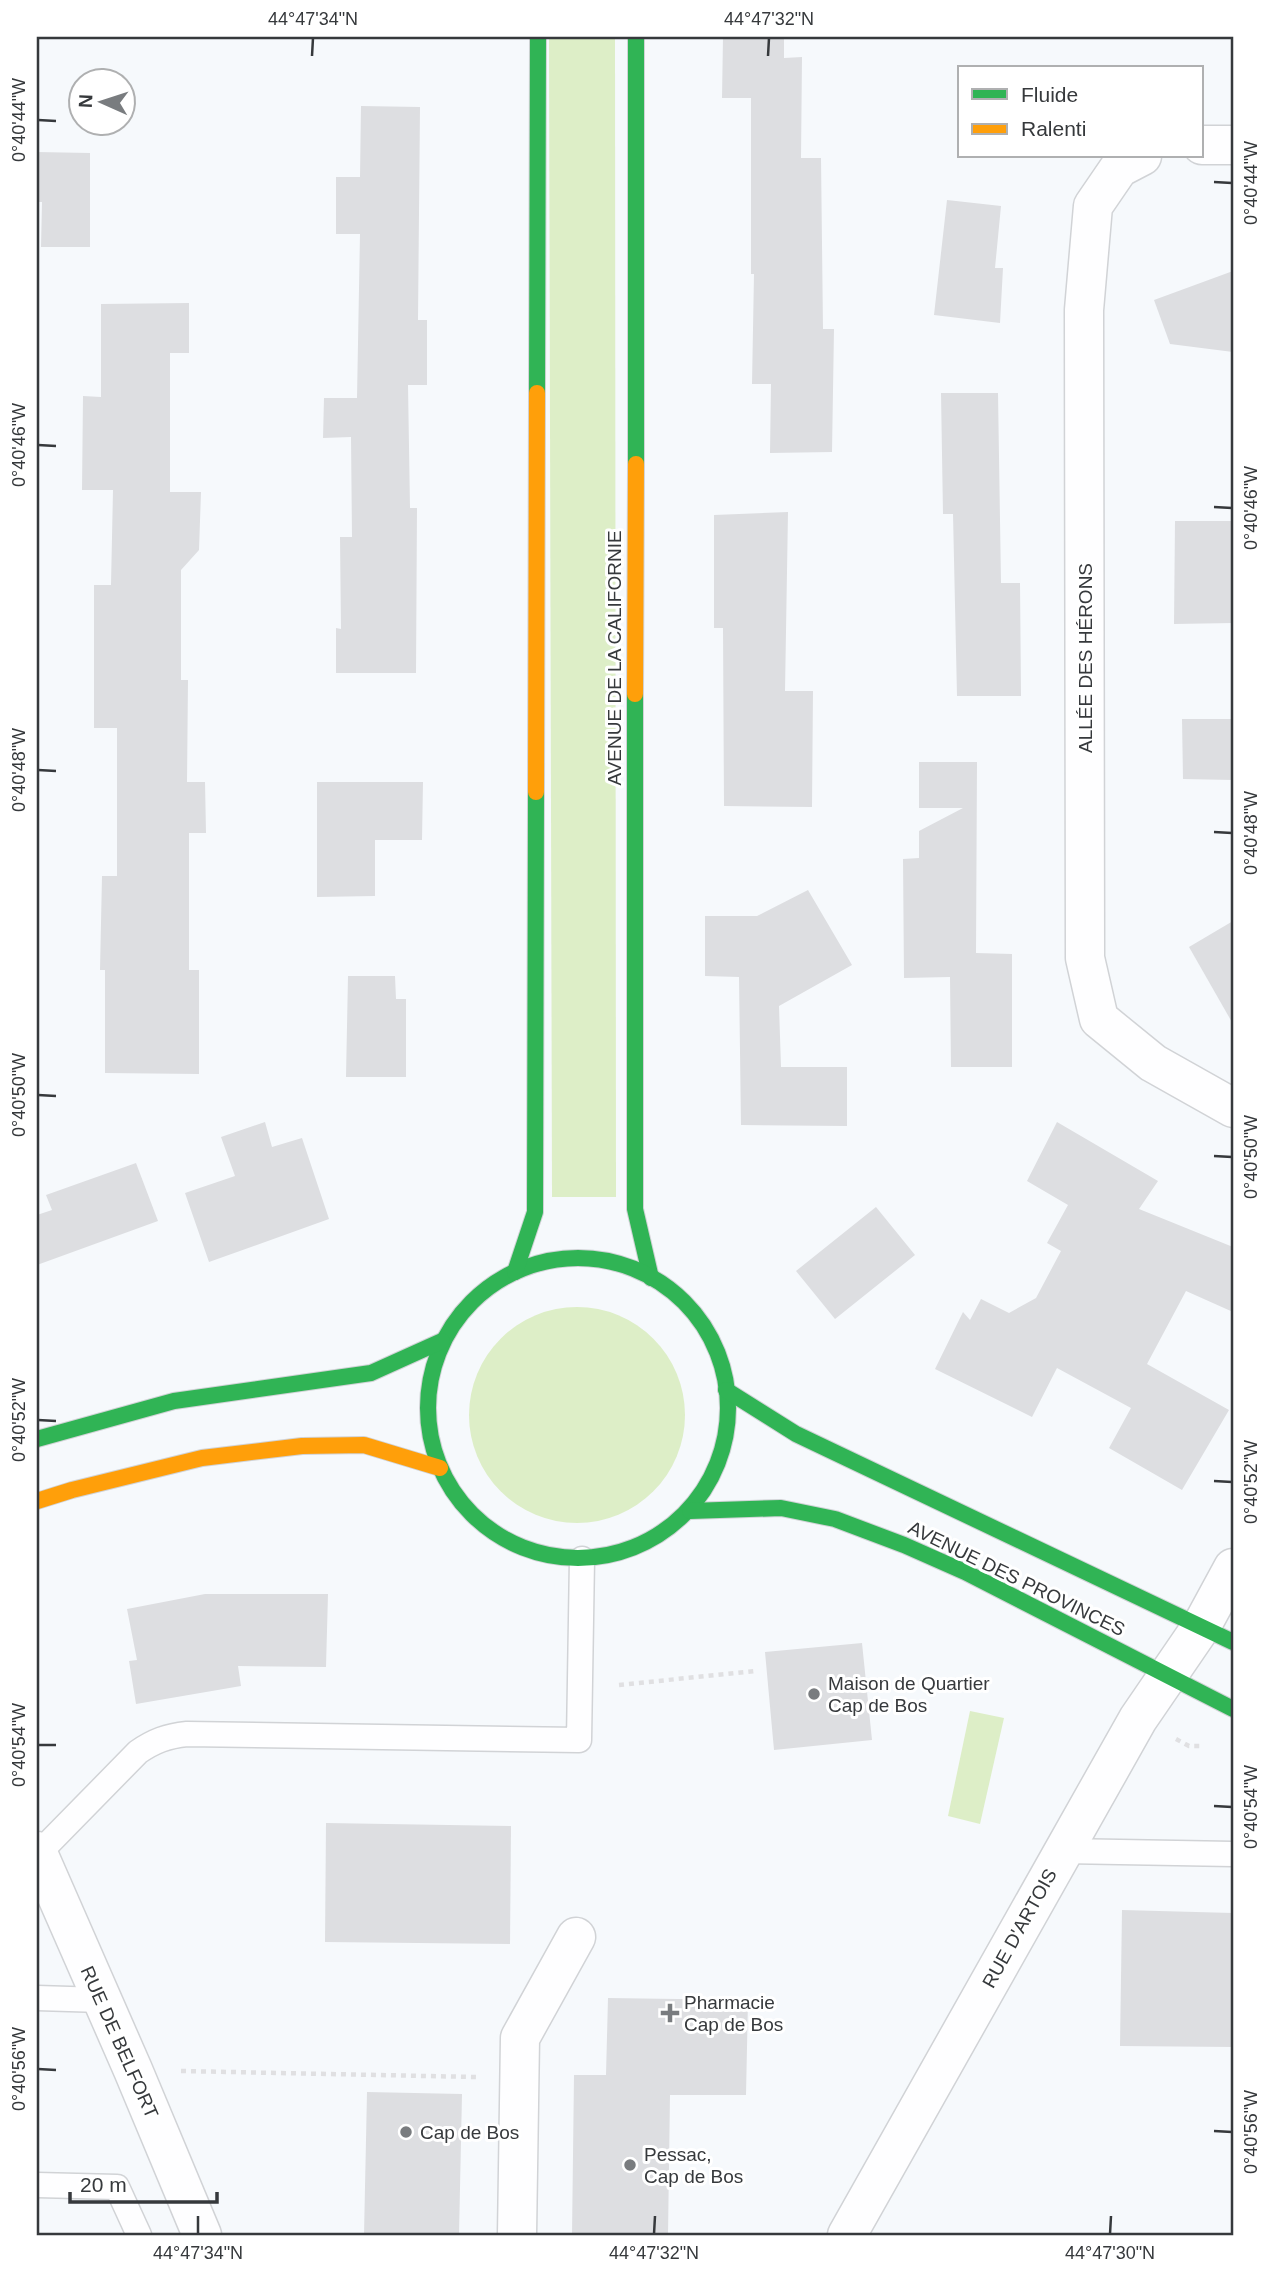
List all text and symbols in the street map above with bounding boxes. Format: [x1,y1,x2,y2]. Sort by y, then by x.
text: 44°47'34"N [268,9,358,29]
text: 44°47'32"N [724,9,814,29]
north arrow [66,66,136,136]
legend [958,66,1204,158]
text: 0°40'44"W [9,78,29,162]
text: Fluide [1021,83,1078,106]
text: N [75,94,96,109]
text: Ralenti [1021,117,1086,140]
text: 0°40'44"W [1241,141,1261,225]
text: 0°40'46"W [9,403,29,487]
text: 0°40'46"W [1241,466,1261,550]
street label: AVENUE DE LA CALIFORNIE [604,530,625,786]
street label: ALLÉE DES HÉRONS [1075,563,1096,753]
text: 0°40'48"W [9,728,29,812]
text: 0°40'48"W [1241,791,1261,875]
text: 0°40'50"W [9,1053,29,1137]
text: 0°40'50"W [1241,1115,1261,1199]
text: 0°40'52"W [9,1378,29,1462]
text: 0°40'52"W [1241,1440,1261,1524]
street label: AVENUE DES PROVINCES [905,1517,1128,1640]
place label: Maison de Quartier Cap de Bos [828,1673,990,1716]
marker: Maison de Quartier Cap de Bos [806,1686,822,1702]
text: 0°40'54"W [9,1703,29,1787]
text: 0°40'54"W [1241,1765,1261,1849]
street label: RUE D'ARTOIS [978,1865,1061,1991]
street label: RUE DE BELFORT [77,1963,163,2122]
place label: Pharmacie Cap de Bos [684,1992,783,2035]
marker: Pharmacie Cap de Bos [662,2005,678,2021]
text: 0°40'56"W [9,2027,29,2111]
text: 0°40'56"W [1241,2090,1261,2174]
place label: Cap de Bos [420,2122,519,2143]
marker: Cap de Bos [398,2124,414,2140]
place label: Pessac, Cap de Bos [644,2144,743,2187]
marker: Pessac, Cap de Bos [622,2157,638,2173]
scale bar [70,2160,217,2204]
text: 20 m [80,2173,127,2196]
text: 44°47'34"N [153,2243,243,2263]
text: 44°47'32"N [609,2243,699,2263]
text: 44°47'30"N [1065,2243,1155,2263]

